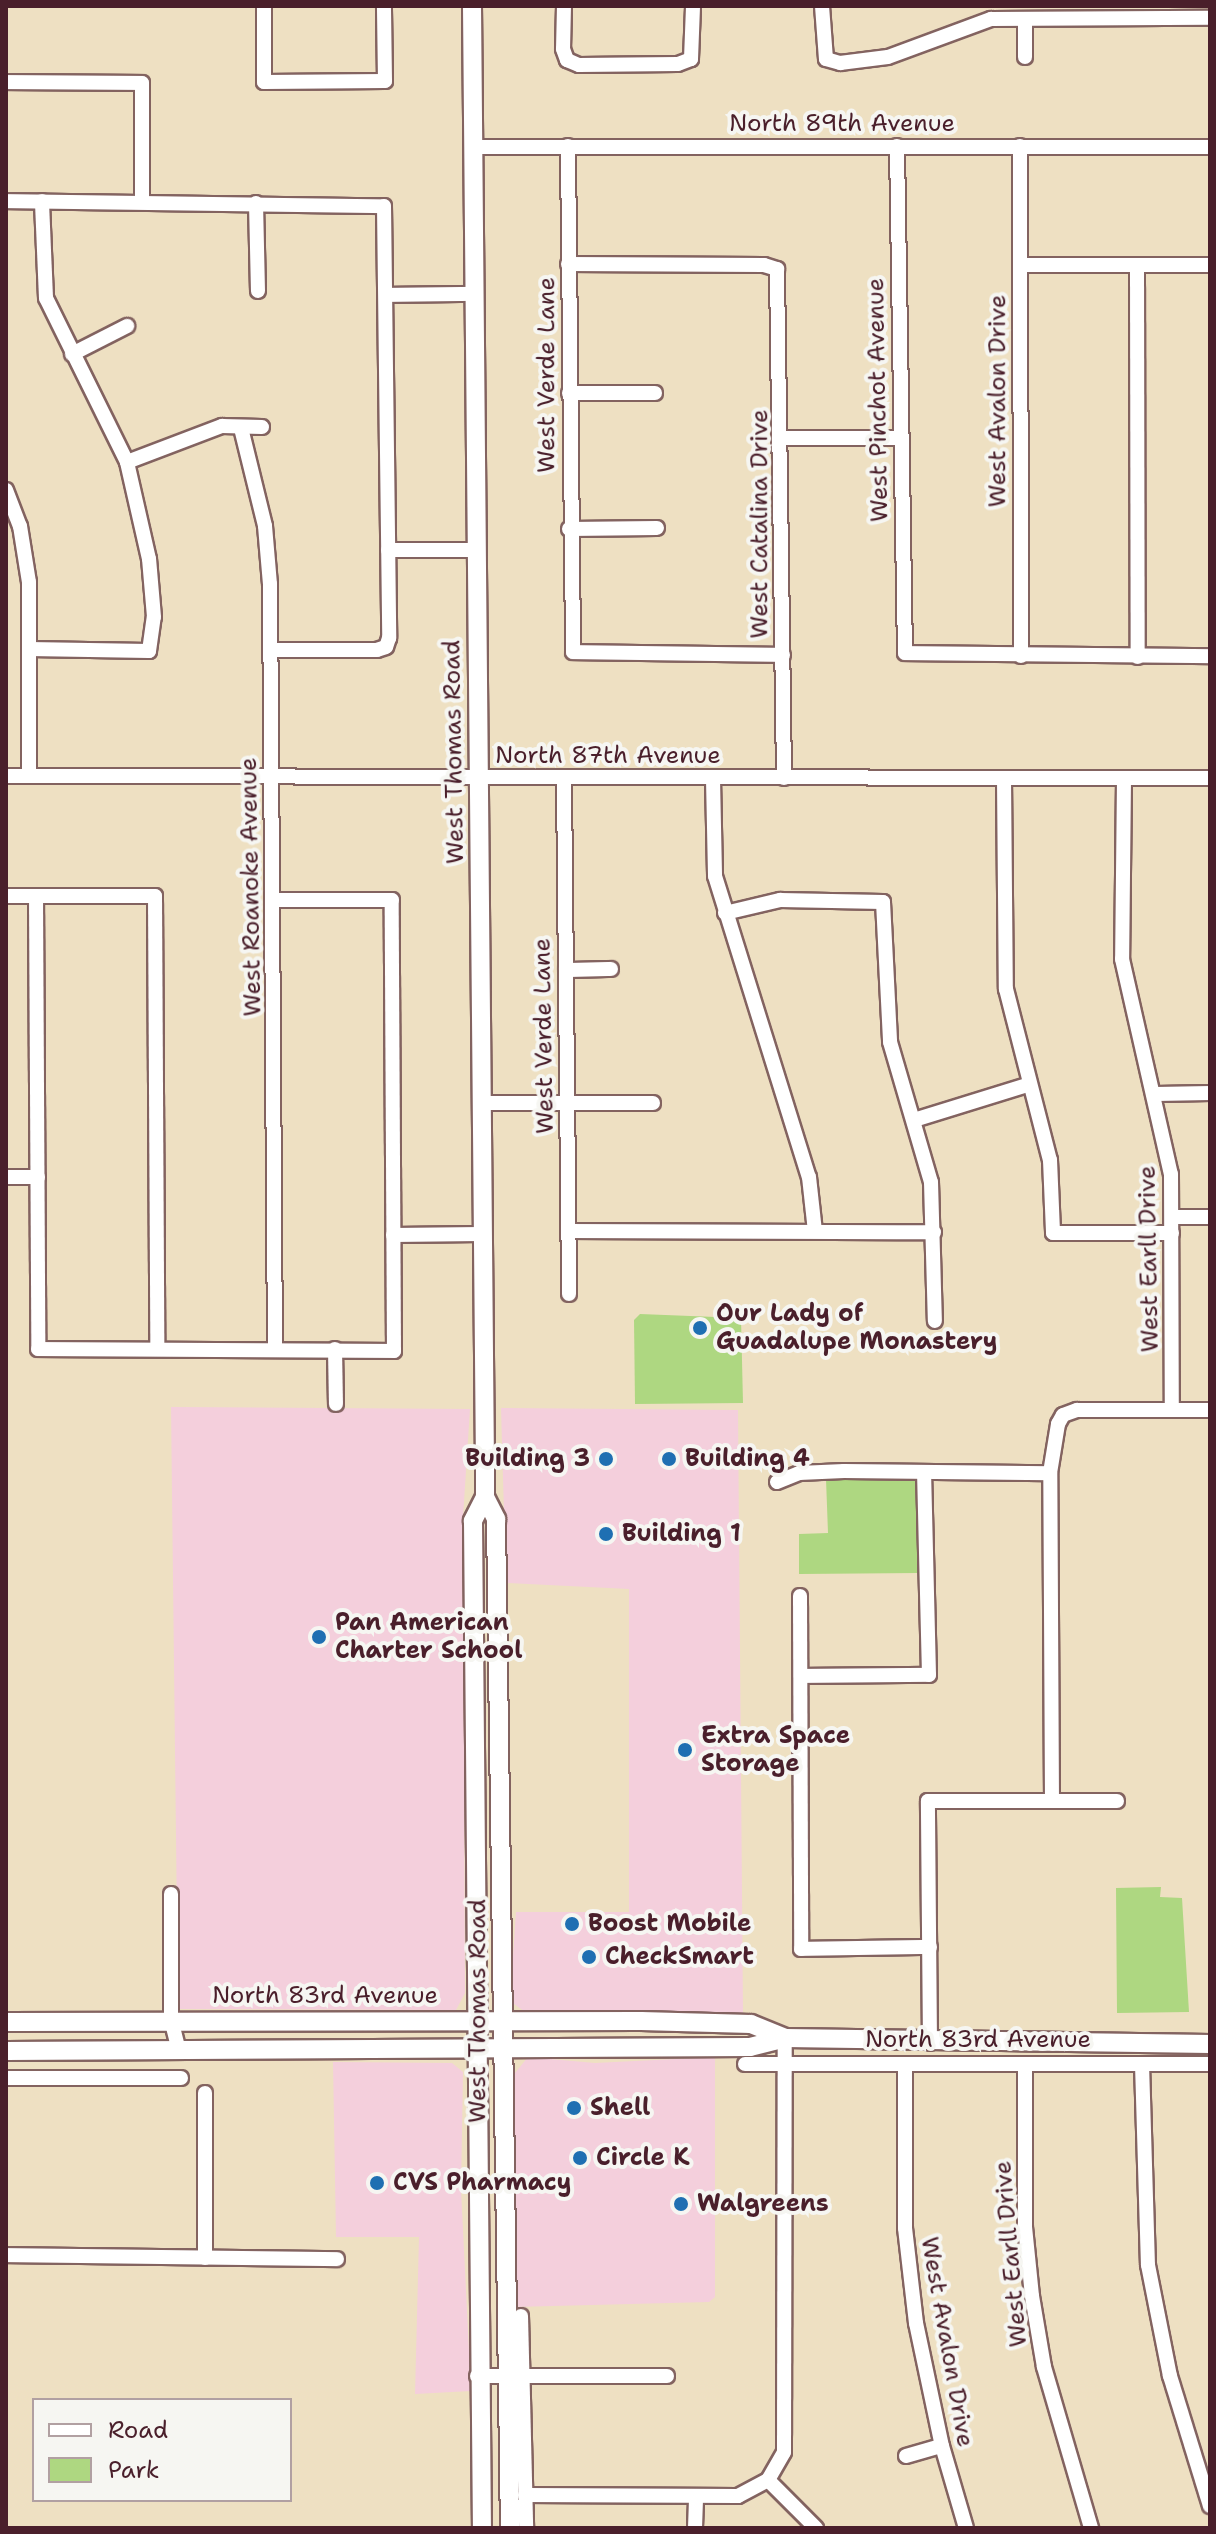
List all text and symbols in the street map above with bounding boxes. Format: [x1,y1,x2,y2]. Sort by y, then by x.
street label: North 89th Avenue [729,110,955,138]
street label: West Verde Lane [533,277,561,473]
street label: West Pinchot Avenue [861,278,895,522]
street label: West Avalon Drive [984,295,1012,507]
street label: West Catalina Drive [746,409,774,639]
street label: West Thomas Road [438,640,470,864]
street label: North 87th Avenue [495,742,721,770]
street label: West Roanoke Avenue [234,757,268,1017]
street label: West Verde Lane [528,938,560,1134]
street label: West Earll Drive [1133,1165,1165,1353]
place label: Our Lady of Guadalupe Monastery [716,1300,998,1356]
marker: Our Lady of Guadalupe Monastery [691,1319,709,1337]
place label: Building 3 [465,1445,590,1473]
place label: Building 4 [685,1445,810,1473]
marker: Building 3 [597,1450,615,1468]
marker: Building 4 [660,1450,678,1468]
place label: Building 1 [622,1520,741,1548]
marker: Building 1 [597,1525,615,1543]
place label: Pan American Charter School [335,1609,522,1665]
marker: Pan American Charter School [310,1628,328,1646]
place label: Extra Space Storage [701,1722,850,1778]
marker: Extra Space Storage [676,1741,694,1759]
street label: West Thomas Road [464,1899,492,2123]
place label: Boost Mobile [588,1910,751,1938]
marker: Boost Mobile [563,1915,581,1933]
place label: CheckSmart [605,1943,754,1971]
marker: CheckSmart [580,1948,598,1966]
street label: North 83rd Avenue [212,1982,438,2010]
street label: North 83rd Avenue [865,2026,1091,2054]
place label: Shell [590,2094,650,2122]
marker: Shell [565,2099,583,2117]
place label: Circle K [596,2144,690,2172]
marker: Circle K [571,2149,589,2167]
street label: West Earll Drive [989,2160,1033,2348]
place label: CVS Pharmacy [393,2169,571,2197]
marker: CVS Pharmacy [368,2174,386,2192]
place label: Walgreens [697,2190,829,2218]
marker: Walgreens [672,2195,690,2213]
street label: West Avalon Drive [914,2235,980,2449]
legend [32,2398,292,2502]
text: Road [108,2414,168,2446]
text: Park [108,2454,160,2486]

